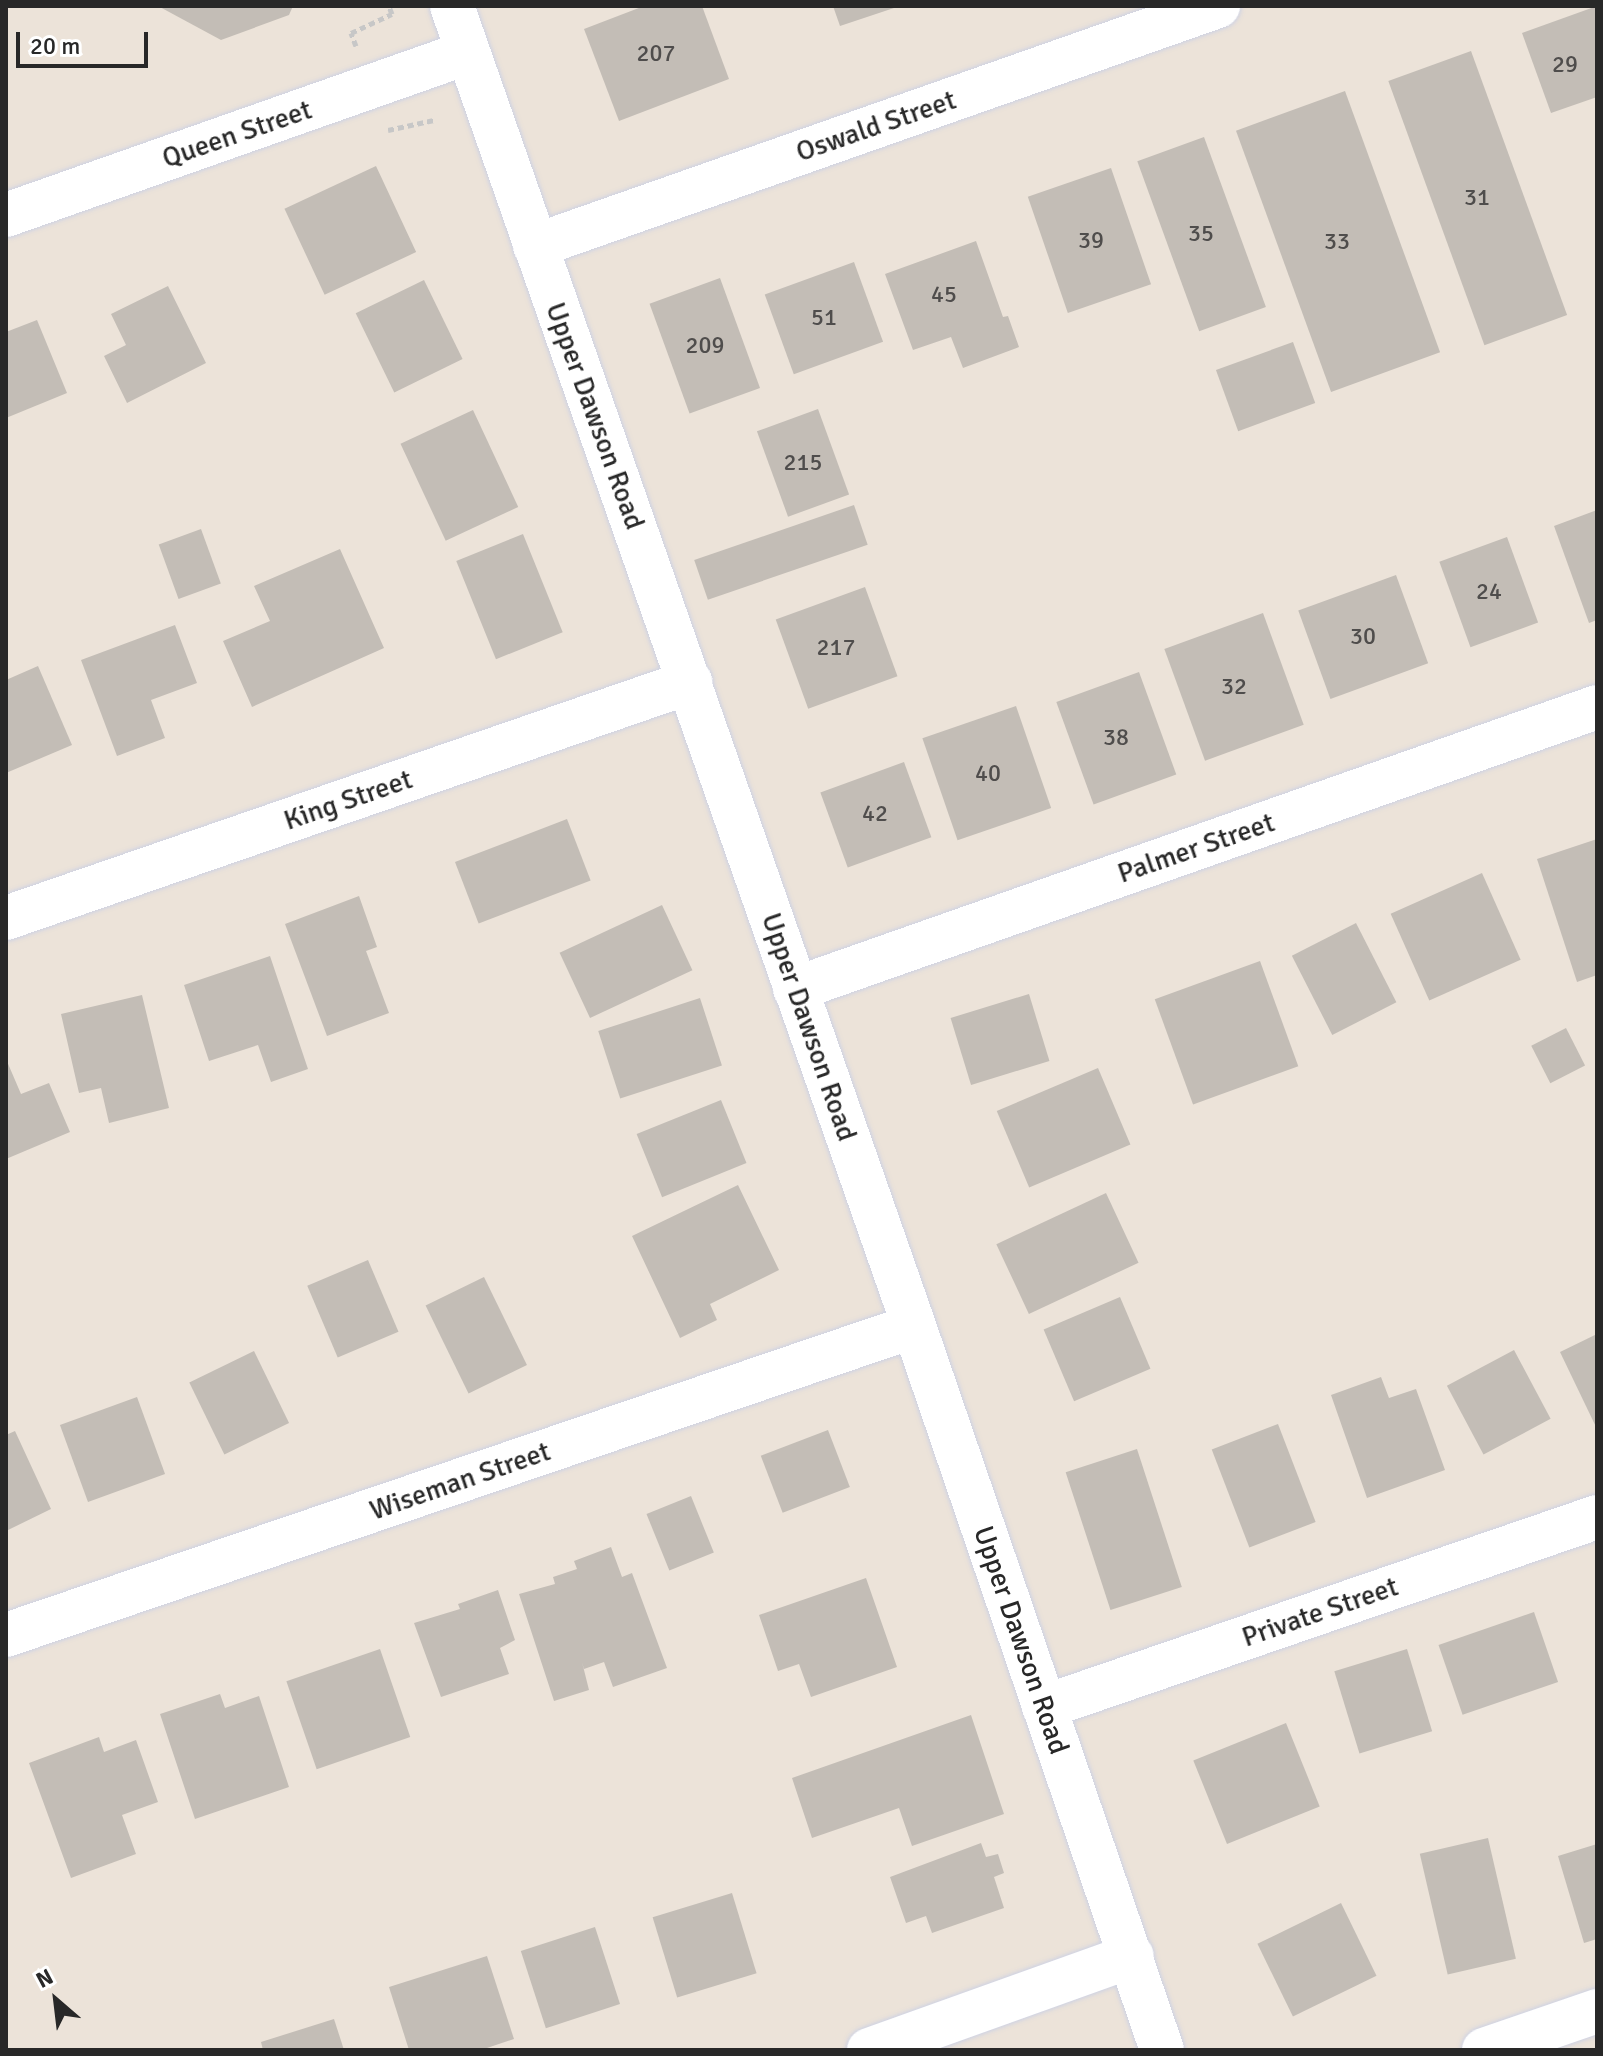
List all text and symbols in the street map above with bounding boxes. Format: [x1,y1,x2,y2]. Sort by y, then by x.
scale bar [20,16,152,66]
text: 20 m [30,31,80,61]
house number: 207 [637,40,675,68]
house number: 29 [1552,51,1578,79]
street label: Oswald Street [792,83,960,169]
street label: Queen Street [158,93,316,175]
house number: 31 [1464,184,1490,212]
house number: 35 [1188,220,1214,248]
house number: 39 [1078,227,1104,255]
house number: 33 [1324,228,1350,256]
house number: 45 [931,281,957,309]
street label: Upper Dawson Road [538,298,652,534]
house number: 51 [811,304,837,332]
house number: 209 [686,332,724,360]
house number: 215 [784,449,822,477]
house number: 24 [1476,578,1502,606]
house number: 30 [1350,623,1376,651]
house number: 217 [817,634,855,662]
house number: 32 [1221,673,1247,701]
house number: 38 [1103,724,1129,752]
house number: 40 [975,760,1001,788]
street label: King Street [279,762,417,838]
house number: 42 [862,800,888,828]
street label: Palmer Street [1113,806,1279,890]
street label: Upper Dawson Road [754,909,864,1145]
street label: Wiseman Street [365,1434,555,1528]
street label: Upper Dawson Road [966,1522,1076,1758]
street label: Private Street [1238,1570,1402,1654]
north arrow [16,1960,96,2040]
text: N [31,1963,58,1994]

